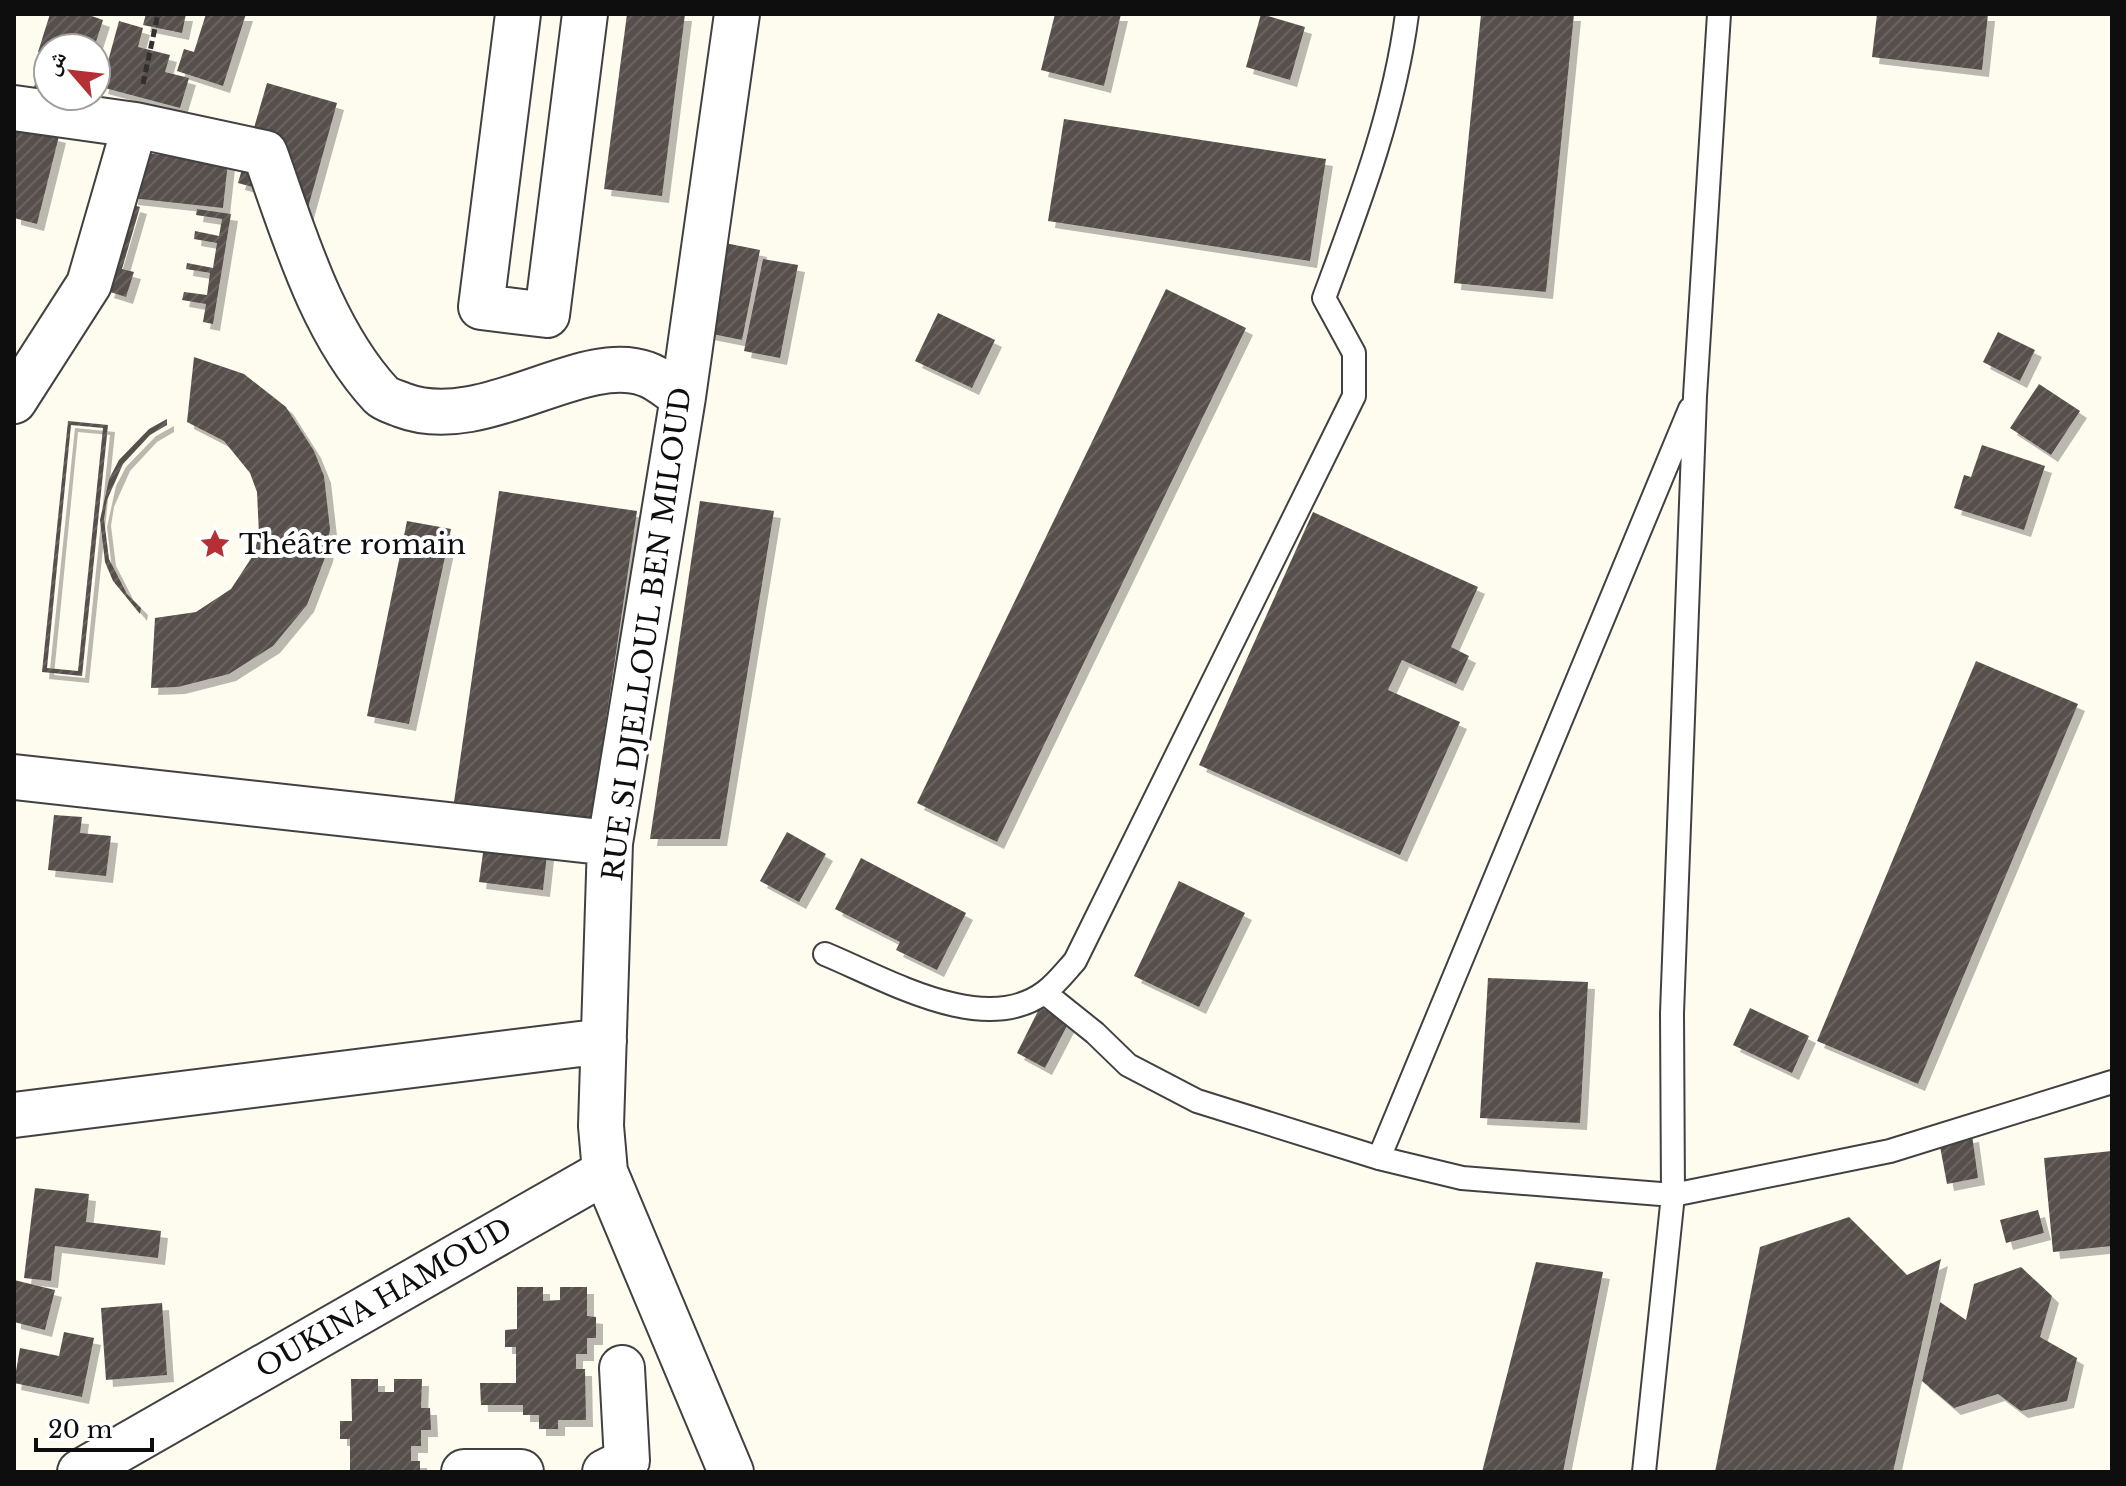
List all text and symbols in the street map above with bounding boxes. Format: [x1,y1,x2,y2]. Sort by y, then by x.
north arrow [32,32,112,112]
text: ش [37,46,72,79]
street label: RUE SI DJELLOUL BEN MILOUD [595,385,699,883]
place icon: Théâtre romain [198,527,232,561]
place label: Théâtre romain [239,527,466,562]
street label: OUKINA HAMOUD [250,1210,518,1386]
scale bar [36,1402,152,1452]
text: 20 m [48,1415,113,1444]

